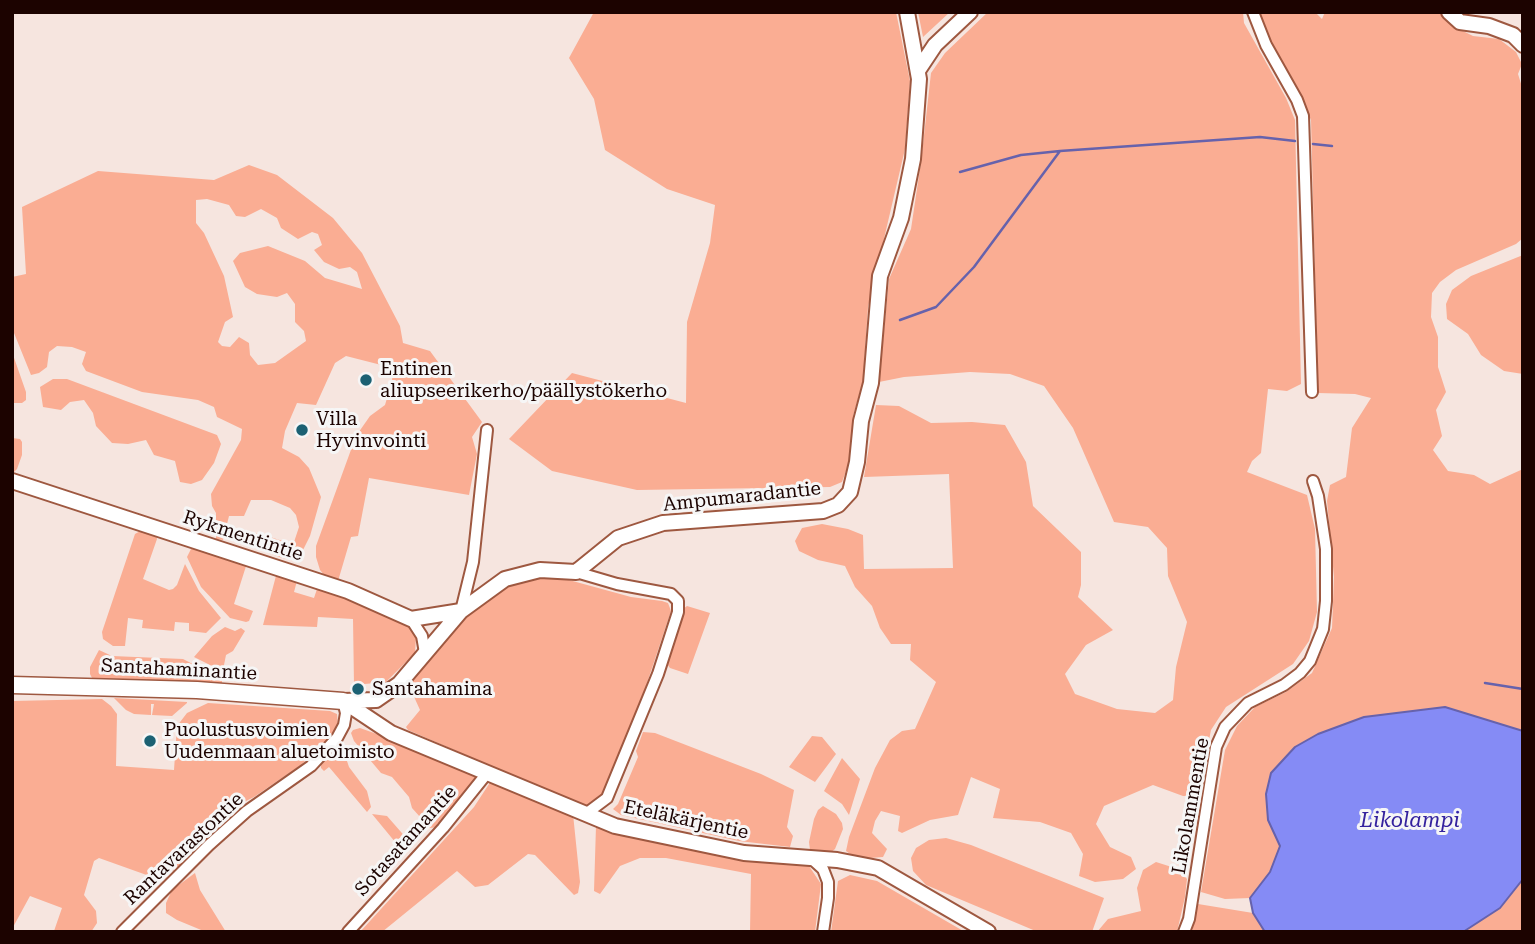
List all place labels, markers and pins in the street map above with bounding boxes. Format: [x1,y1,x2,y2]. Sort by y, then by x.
place label: Entinen aliupseerikerho/päällystökerho [380,358,667,402]
marker: Entinen aliupseerikerho/päällystökerho [358,372,374,388]
place label: Villa Hyvinvointi [316,408,426,452]
marker: Villa Hyvinvointi [294,422,310,438]
place label: Santahamina [372,678,492,700]
marker: Santahamina [350,681,366,697]
place label: Puolustusvoimien Uudenmaan aluetoimisto [164,719,395,763]
marker: Puolustusvoimien Uudenmaan aluetoimisto [142,733,158,749]

